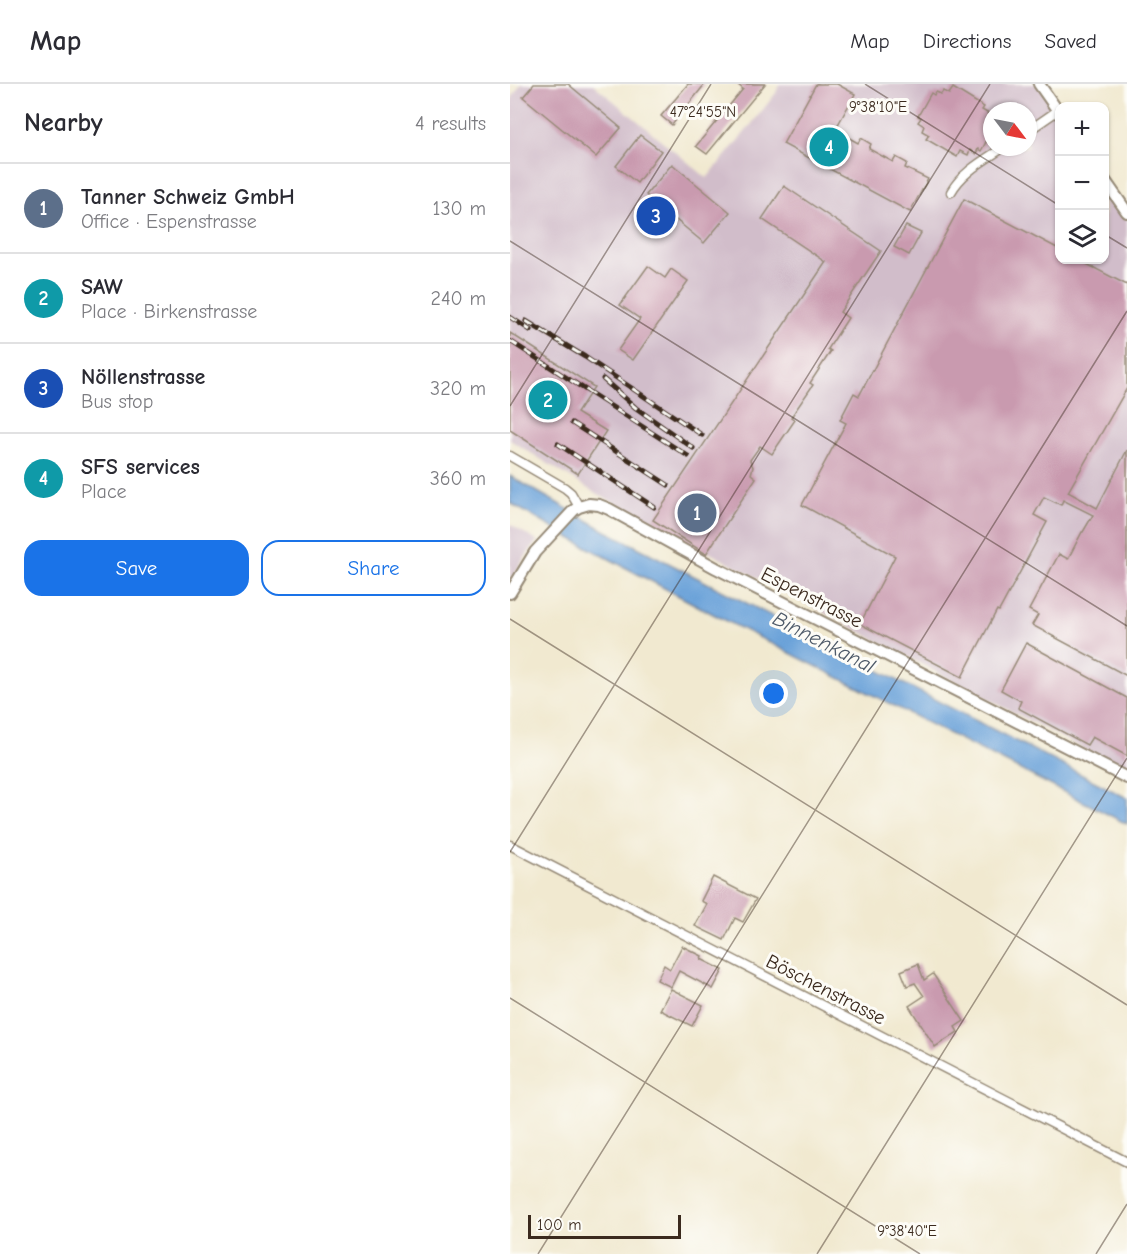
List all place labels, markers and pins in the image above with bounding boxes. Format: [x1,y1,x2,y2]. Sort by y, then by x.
pin: 4 [810,124,848,170]
pin: 3 [636,194,676,238]
pin: 2 [528,378,567,422]
pin: 1 [678,490,717,536]

